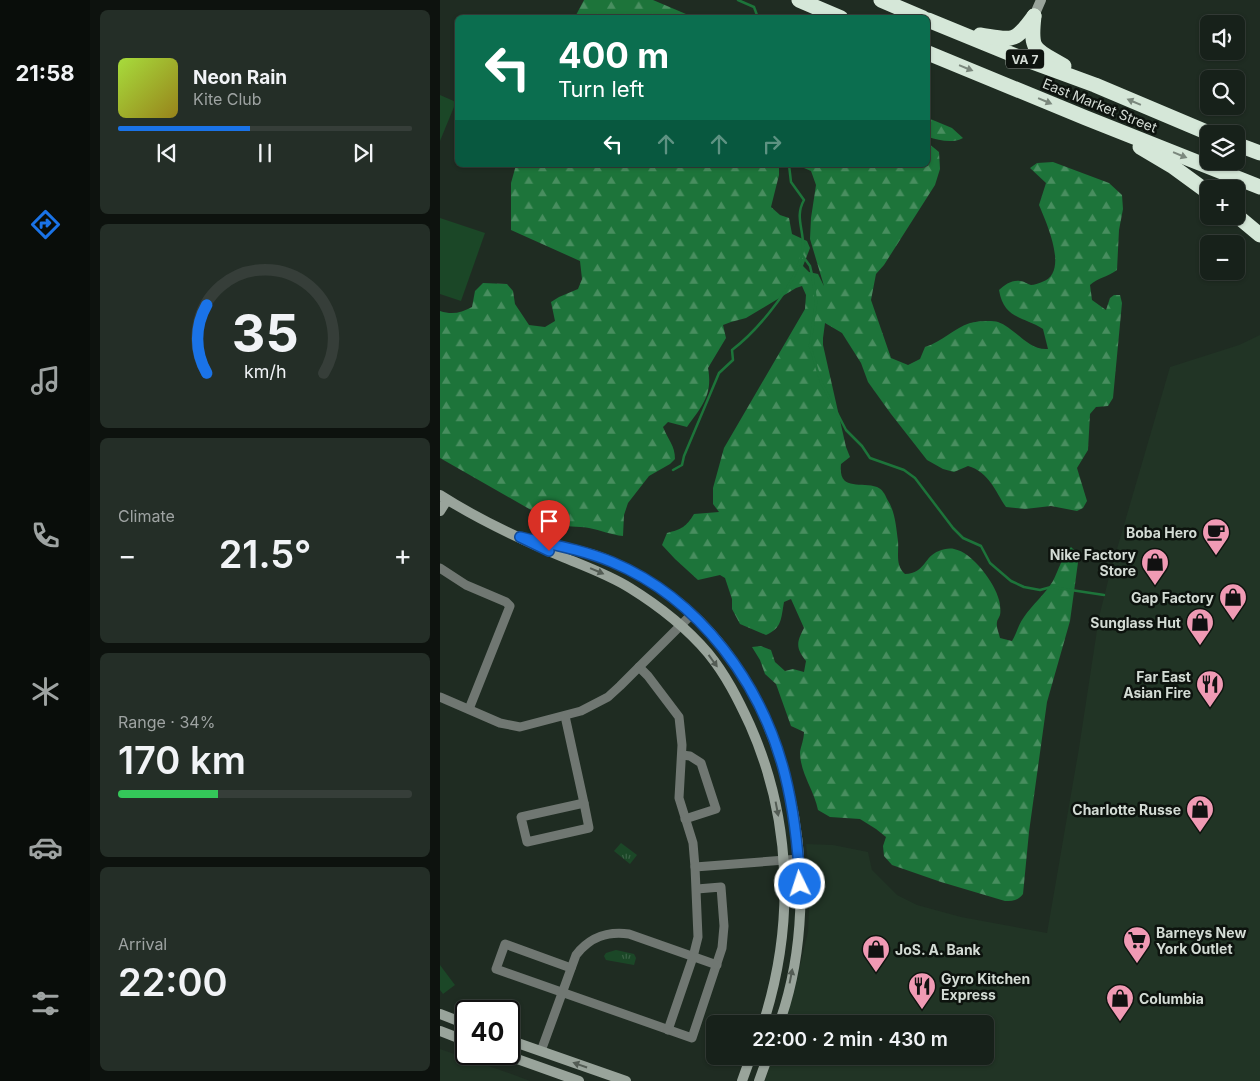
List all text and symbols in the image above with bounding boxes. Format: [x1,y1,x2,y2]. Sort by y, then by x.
map controls [1200,15,1245,280]
button: sound [1200,15,1245,60]
text: 400 m [558,34,669,76]
icon: left [475,35,540,100]
road number: VA 7 [1006,50,1044,68]
text: 21:58 [15,60,75,86]
one-way arrow [959,65,973,73]
text: Neon Rain [193,66,287,89]
button: search [1200,70,1245,115]
street label: East Market Street [1040,74,1160,136]
text: Turn left [558,76,644,102]
text: Kite Club [193,89,262,109]
one-way arrow [1038,97,1052,105]
one-way arrow [1126,98,1141,106]
button: layers [1200,125,1245,170]
icon: left [599,130,627,158]
icon: ahead [652,130,680,158]
icon: ahead [705,130,733,158]
icon: right [758,130,786,158]
icon: previous [153,139,181,167]
icon: pause [251,139,279,167]
icon: next [349,139,377,167]
one-way arrow [1173,151,1187,159]
button: + [1200,180,1245,225]
icon: directions [28,207,63,242]
button: − [1200,235,1245,280]
text: 35 [232,302,298,365]
text: km/h [244,361,286,382]
icon: music [28,363,63,398]
pin [528,500,570,551]
text: Climate [118,506,175,526]
icon: arrive [535,507,563,535]
cafe icon: Boba Hero [1201,517,1231,556]
icon: phone [28,518,63,553]
place label: Boba Hero [1126,524,1197,541]
text: 21.5° [219,531,311,577]
text: − [118,538,137,572]
text: + [393,538,412,572]
place label: Nike Factory Store [1050,546,1137,579]
shop icon: Nike Factory Store [1140,547,1170,586]
one-way arrow [590,568,604,576]
shop icon: Gap Factory [1218,582,1248,621]
place label: Gap Factory [1131,589,1215,606]
shop icon: Sunglass Hut [1185,607,1215,646]
place label: Sunglass Hut [1090,614,1181,631]
one-way arrow [708,654,718,667]
place label: Far East Asian Fire [1123,668,1191,701]
restaurant icon: Far East Asian Fire [1195,669,1225,708]
icon: climate [28,674,63,709]
text: Range · 34% [118,712,215,732]
text: 170 km [118,737,246,783]
shop icon: Charlotte Russe [1185,794,1215,833]
one-way arrow [773,801,781,817]
place label: Charlotte Russe [1072,801,1181,818]
icon: car [28,830,63,865]
position arrow [773,857,825,909]
place label: Barneys New York Outlet [1156,924,1246,957]
supermarket icon: Barneys New York Outlet [1122,925,1152,964]
text: Arrival [118,934,167,954]
shop icon: JoS. A. Bank [861,934,891,973]
place label: JoS. A. Bank [895,941,982,958]
text: 22:00 [118,959,228,1005]
one-way arrow [787,969,795,984]
place label: Gyro Kitchen Express [941,970,1030,1003]
restaurant icon: Gyro Kitchen Express [907,971,937,1010]
shop icon: Columbia [1105,983,1135,1022]
icon: filters [28,986,63,1021]
place label: Columbia [1139,990,1204,1007]
speed limit sign: 40 [455,1000,520,1065]
text: 22:00 · 2 min · 430 m [752,1028,948,1051]
one-way arrow [572,1061,587,1068]

